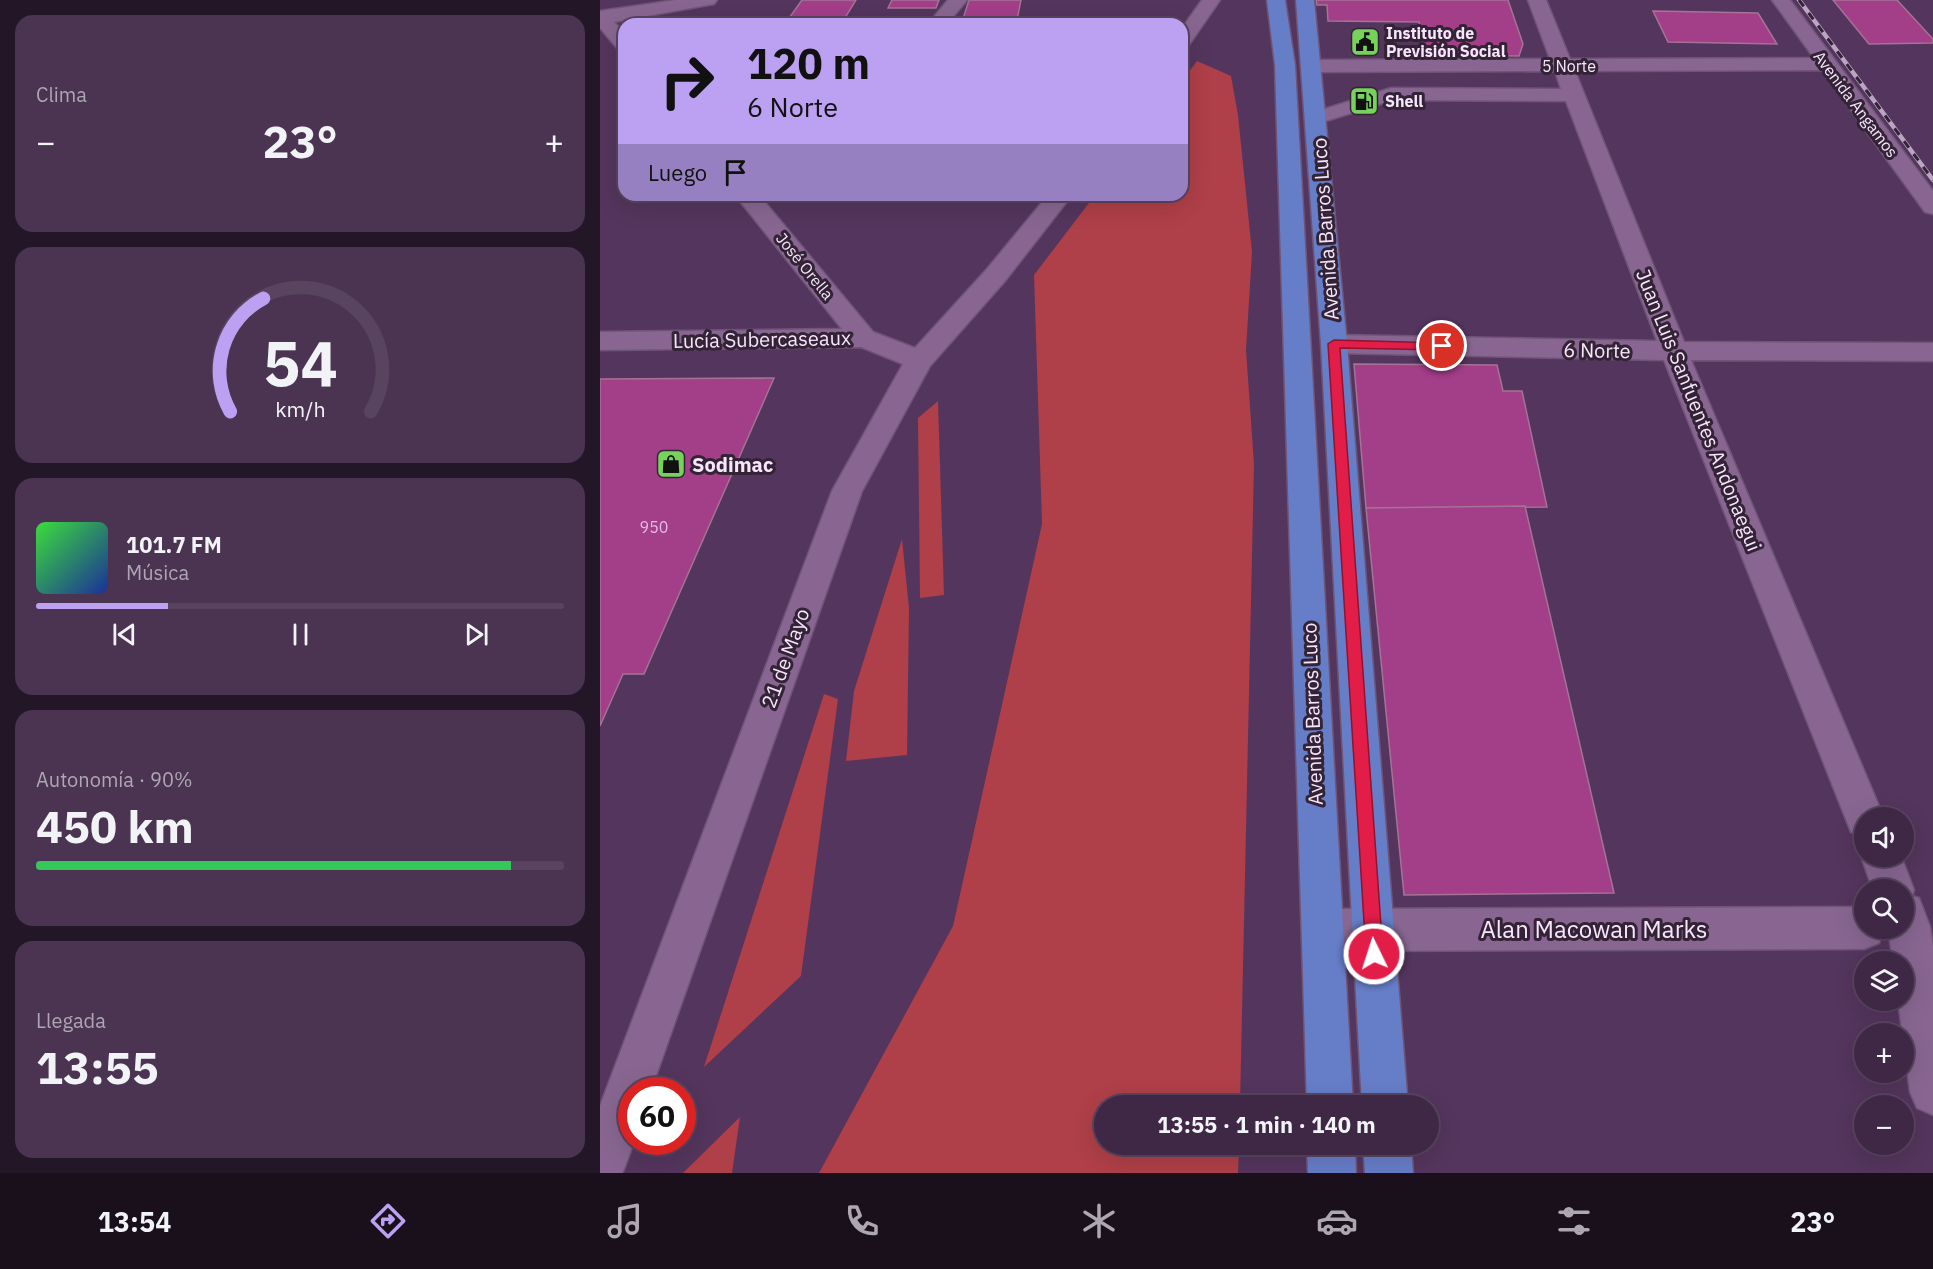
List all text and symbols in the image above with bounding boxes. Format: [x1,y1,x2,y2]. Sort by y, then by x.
place label: Instituto de Previsión Social [1386,23,1506,61]
public building icon: Instituto de Previsión Social [1349,26,1381,58]
text: 120 m [747,36,870,91]
icon: right [648,42,726,120]
street label: Avenida Angamos [1809,47,1903,161]
street label: 5 Norte [1542,56,1596,76]
text: Clima [36,81,87,108]
fuel station icon: Shell [1348,85,1380,117]
text: 6 Norte [747,89,838,124]
place label: Shell [1385,91,1423,111]
text: 23° [262,112,338,170]
text: − [36,120,56,163]
text: + [544,120,564,163]
street label: Avenida Barros Luco [1305,137,1345,321]
icon: arrive [719,156,752,189]
text: Luego [648,158,707,187]
street label: José Orella [772,228,838,304]
street label: Juan Luis Sanfuentes Andonaegui [1630,265,1768,555]
pin [1416,320,1467,371]
text: 54 [263,322,337,403]
street label: Lucía Subercaseaux [673,324,851,354]
icon: arrive [1425,329,1458,362]
street label: 6 Norte [1563,336,1631,364]
text: km/h [275,395,325,423]
shop icon: Sodimac [655,448,687,480]
place label: Sodimac [692,451,773,478]
house number: 950 [640,517,668,537]
text: 101.7 FM [126,530,222,559]
text: Música [126,559,189,586]
street label: 21 de Mayo [755,605,815,711]
icon: previous [108,618,141,651]
icon: pause [284,618,317,651]
icon: next [460,618,493,651]
street label: Avenida Barros Luco [1295,622,1329,806]
text: Autonomía · 90% [36,766,193,793]
text: 450 km [36,797,194,855]
map controls [1854,807,1914,1155]
button: sound [1854,807,1914,867]
button: search [1854,879,1914,939]
street label: Alan Macowan Marks [1480,913,1708,945]
position arrow [1342,922,1406,986]
button: layers [1854,951,1914,1011]
text: Llegada [36,1007,106,1034]
button: + [1854,1023,1914,1083]
text: 13:55 [36,1038,159,1096]
speed limit sign: 60 [618,1077,696,1155]
button: − [1854,1095,1914,1155]
text: 13:55 · 1 min · 140 m [1157,1110,1376,1139]
icon: directions [367,1200,409,1242]
icon: music [604,1200,646,1242]
icon: phone [841,1200,883,1242]
icon: climate [1078,1200,1120,1242]
icon: car [1316,1200,1358,1242]
icon: filters [1553,1200,1595,1242]
text: 13:54 [98,1204,171,1239]
text: 23° [1790,1204,1835,1239]

